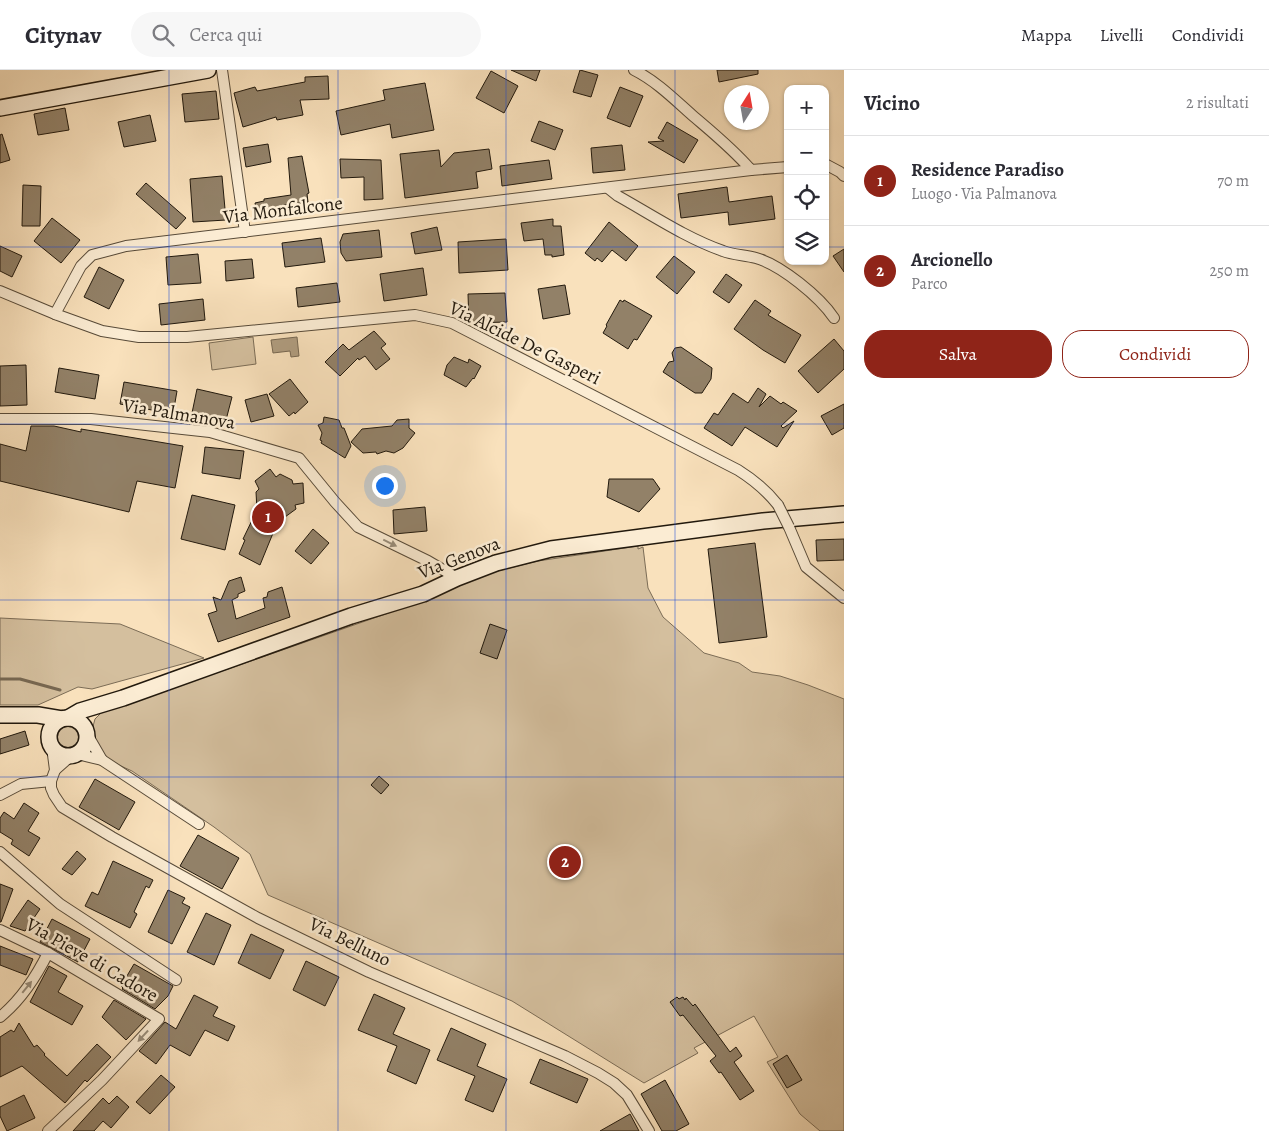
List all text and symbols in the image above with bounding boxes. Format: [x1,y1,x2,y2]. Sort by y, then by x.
search box [131,12,481,57]
text: Citynav [25,19,101,51]
icon: search [149,21,177,49]
text: Cerca qui [189,22,262,48]
text: Mappa [1021,23,1072,47]
text: Livelli [1100,23,1144,47]
text: Condividi [1172,23,1244,47]
north arrow [724,85,769,130]
map controls [784,85,829,265]
button: + [784,85,829,130]
text: Vicino [864,89,920,117]
text: 2 risultati [1186,92,1249,114]
button: − [784,130,829,175]
text: Residence Paradiso [911,157,1064,183]
text: 1 [877,170,883,192]
text: 70 m [1217,170,1249,192]
button: locate [784,175,829,220]
text: Luogo · Via Palmanova [911,183,1057,205]
street label: Via Monfalcone [221,190,344,230]
button: layers [784,220,829,265]
text: Arcionello [911,247,993,273]
text: 2 [876,260,884,282]
text: 250 m [1210,260,1249,282]
text: Parco [911,273,947,295]
street label: Via Alcide De Gasperi [444,295,605,391]
button: Salva [864,330,1052,378]
button: Condividi [1062,330,1249,378]
street label: Via Palmanova [120,392,237,436]
your location [372,473,398,499]
pin: 1 [252,498,284,536]
street label: Via Genova [413,530,504,586]
one-way arrow [383,539,398,548]
pin: 2 [549,843,581,881]
street label: Via Pieve di Cadore [20,911,163,1008]
street label: Via Belluno [304,911,395,973]
one-way arrow [22,981,33,994]
one-way arrow [137,1029,149,1041]

